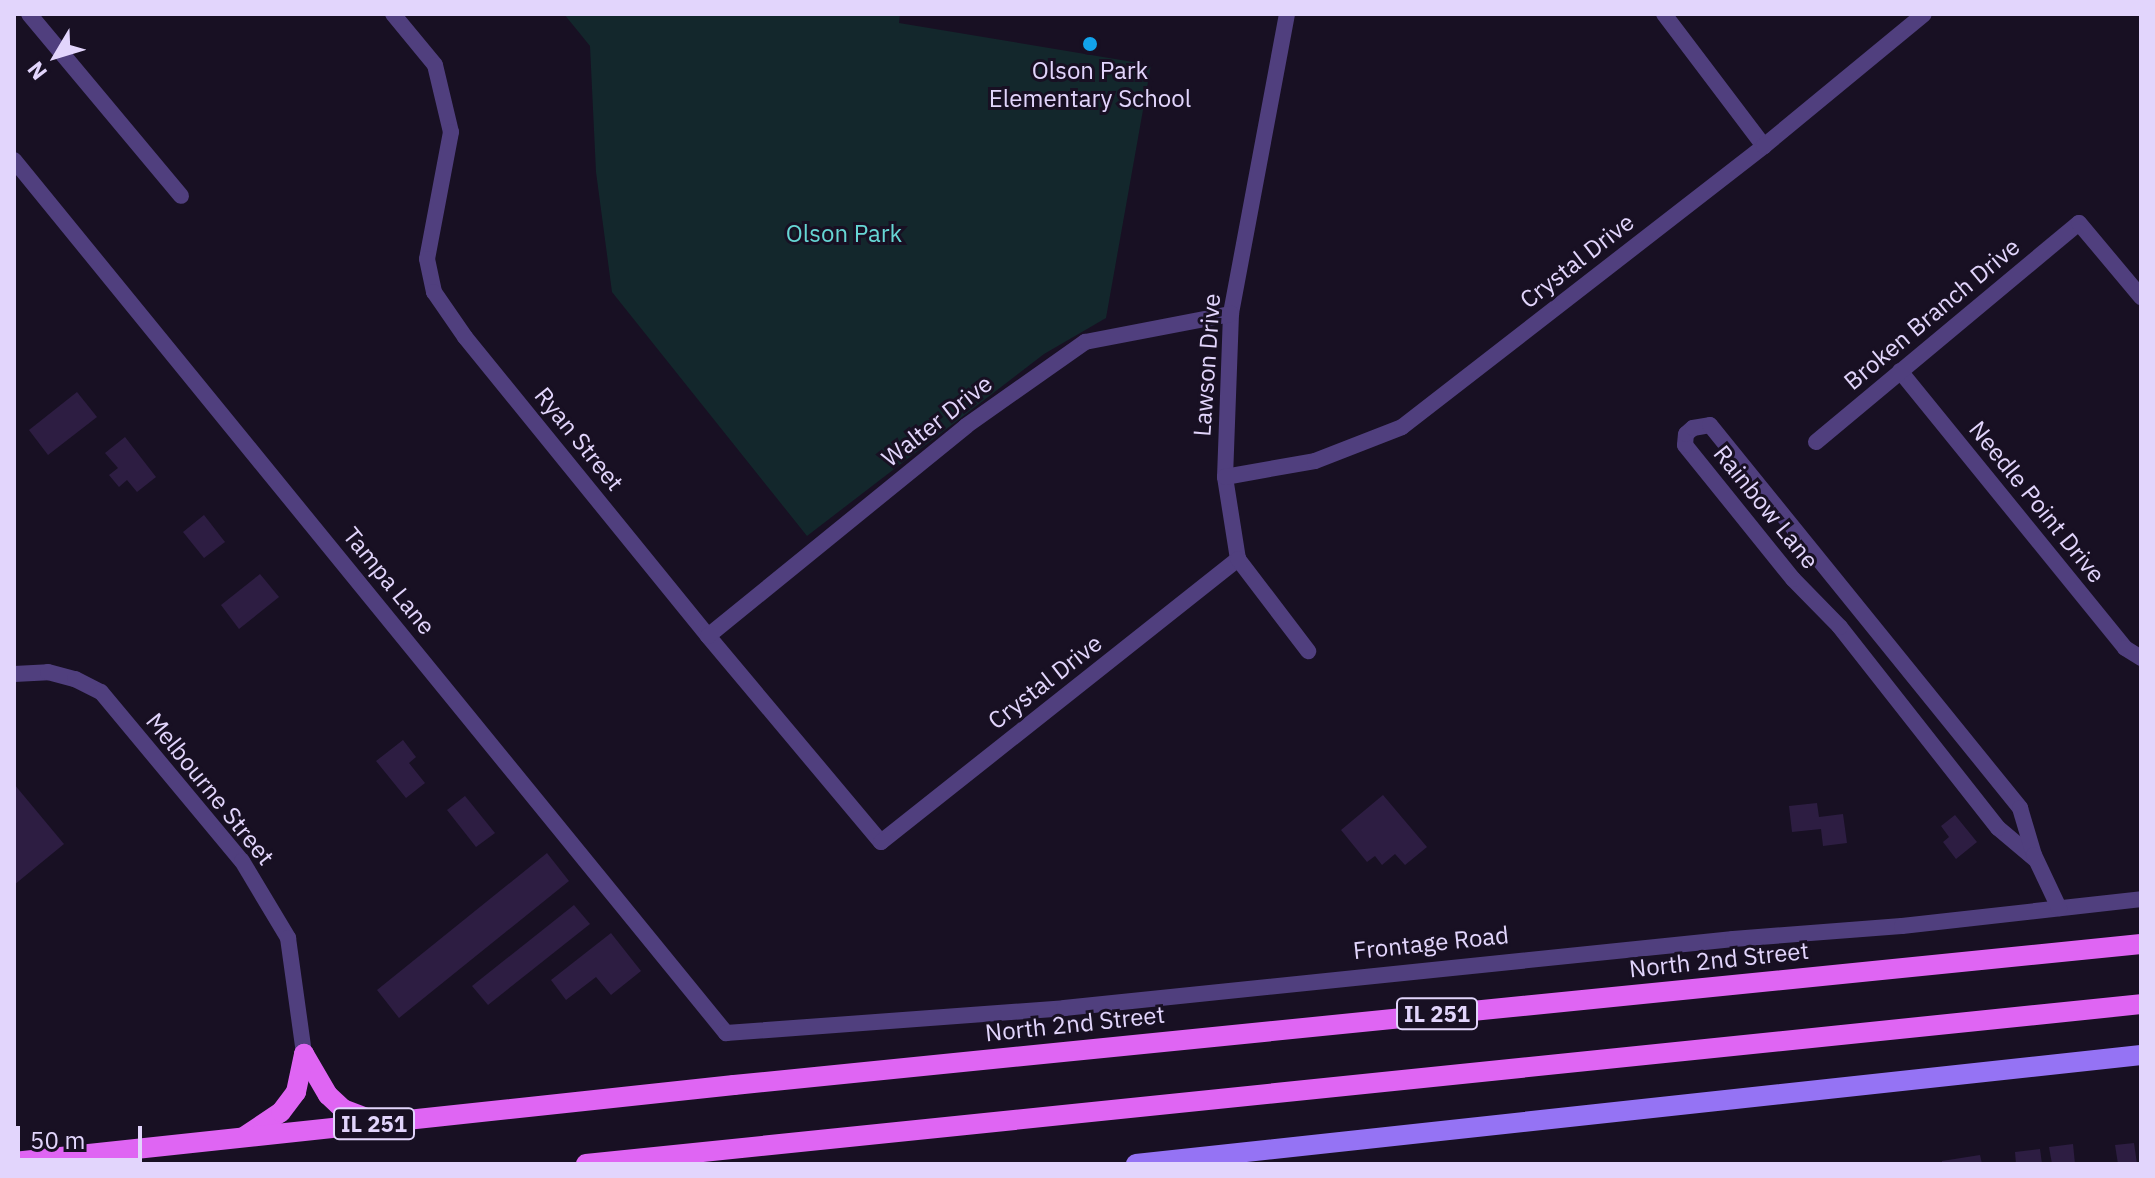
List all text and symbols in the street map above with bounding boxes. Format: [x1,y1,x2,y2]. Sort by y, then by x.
north arrow [16,16,96,96]
marker: Olson Park Elementary School [1081,35,1099,53]
text: N [20,56,53,86]
place label: Olson Park Elementary School [989,57,1191,113]
street label: Crystal Drive [1514,208,1640,314]
park label: Olson Park [786,220,902,248]
street label: Broken Branch Drive [1838,232,2026,396]
street label: Lawson Drive [1188,293,1226,437]
street label: Walter Drive [876,369,998,473]
street label: Ryan Street [529,381,629,497]
street label: Needle Point Drive [1963,415,2111,589]
street label: Rainbow Lane [1707,439,1825,575]
street label: Tampa Lane [337,521,441,641]
street label: Crystal Drive [982,629,1108,735]
street label: Melbourne Street [140,707,280,871]
street label: Frontage Road [1352,921,1510,965]
street label: North 2nd Street [1628,936,1810,984]
road number: IL 251 [1395,996,1479,1032]
street label: North 2nd Street [984,1000,1166,1048]
road number: IL 251 [332,1106,416,1142]
scale bar [20,1110,146,1160]
text: 50 m [30,1124,85,1156]

